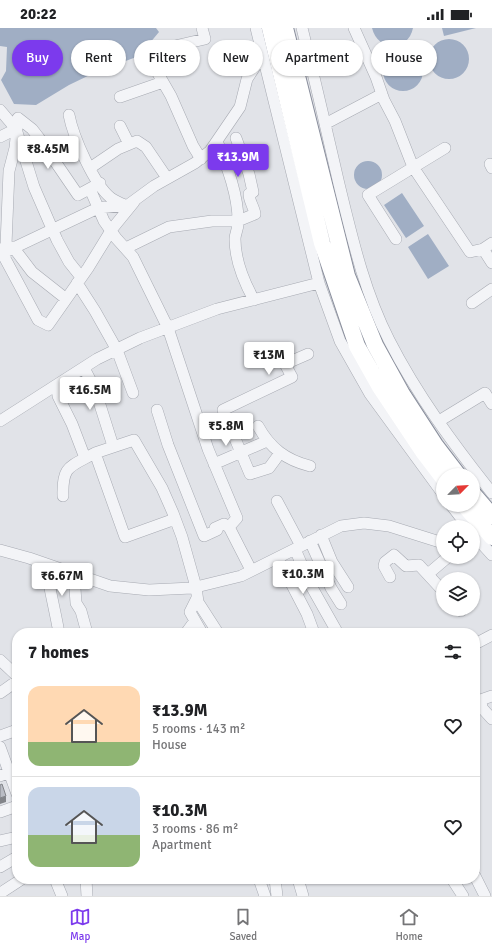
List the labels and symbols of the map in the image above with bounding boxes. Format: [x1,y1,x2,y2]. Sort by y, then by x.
pin: ₹8.45M [15,136,81,170]
pin: ₹13.9M [205,144,271,178]
pin: ₹13M [245,342,293,376]
pin: ₹16.5M [57,377,123,411]
pin: ₹5.8M [198,413,254,447]
north arrow [436,468,480,512]
pin: ₹10.3M [270,561,336,595]
pin: ₹6.67M [29,563,95,597]

